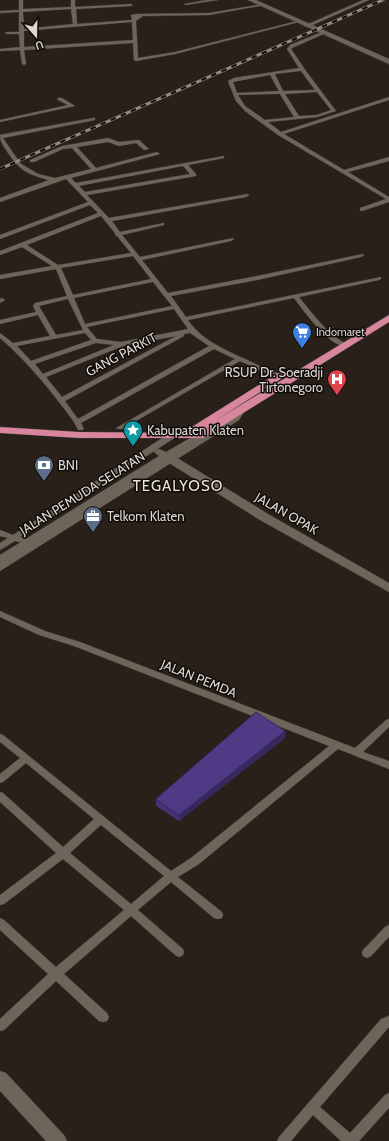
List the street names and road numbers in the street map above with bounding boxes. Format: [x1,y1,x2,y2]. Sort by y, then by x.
street label: GANG PARKIT [83,329,159,379]
street label: JALAN PEMUDA SELATAN [16,448,148,539]
street label: JALAN OPAK [252,488,322,538]
street label: JALAN PEMDA [158,655,239,700]

